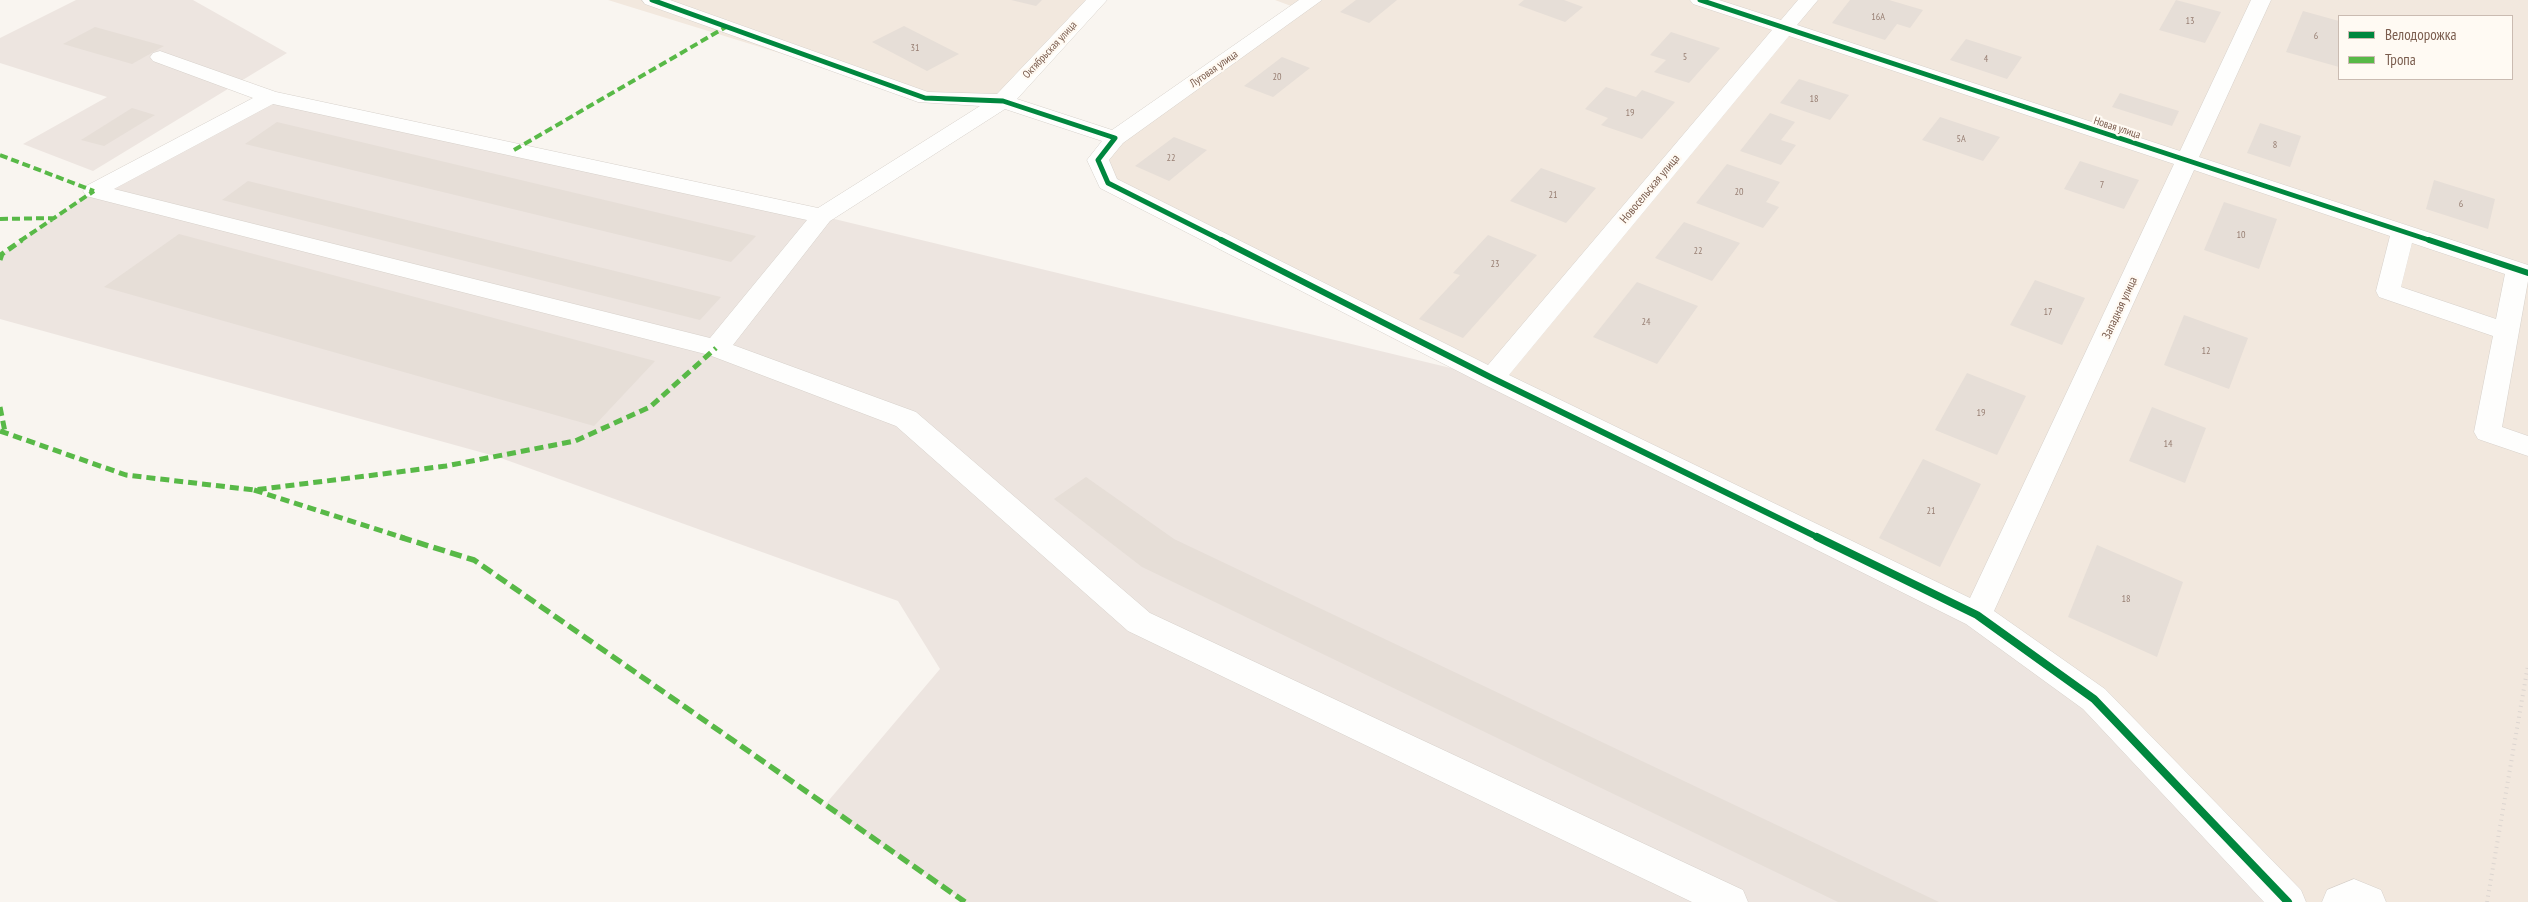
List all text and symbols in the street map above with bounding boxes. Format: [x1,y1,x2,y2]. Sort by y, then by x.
house number: 16А [1871,11,1885,23]
house number: 13 [2186,15,2194,27]
legend [2338,15,2513,80]
street label: Октябрьская улица [1020,19,1080,81]
text: Велодорожка [2385,25,2456,44]
house number: 6 [2314,30,2318,42]
house number: 31 [911,42,919,54]
street label: Луговая улица [1187,48,1241,90]
text: Тропа [2385,50,2416,69]
house number: 5 [1683,51,1687,63]
house number: 4 [1984,53,1988,65]
house number: 20 [1273,71,1281,83]
house number: 18 [1810,93,1818,105]
house number: 19 [1626,107,1634,119]
street label: Новая улица [2092,114,2142,142]
house number: 5А [1956,133,1966,145]
house number: 8 [2273,139,2277,151]
house number: 22 [1167,152,1175,164]
street label: Новосельская улица [1617,152,1683,226]
house number: 7 [2100,179,2104,191]
house number: 20 [1735,186,1743,198]
house number: 21 [1549,189,1557,201]
house number: 6 [2459,198,2463,210]
house number: 10 [2237,229,2245,241]
house number: 22 [1694,245,1702,257]
house number: 23 [1491,258,1499,270]
street label: Западная улица [2099,275,2141,341]
house number: 17 [2044,306,2052,318]
house number: 24 [1642,316,1650,328]
house number: 12 [2202,345,2210,357]
house number: 19 [1977,407,1985,419]
house number: 14 [2164,438,2172,450]
house number: 21 [1927,505,1935,517]
house number: 18 [2122,593,2130,605]

